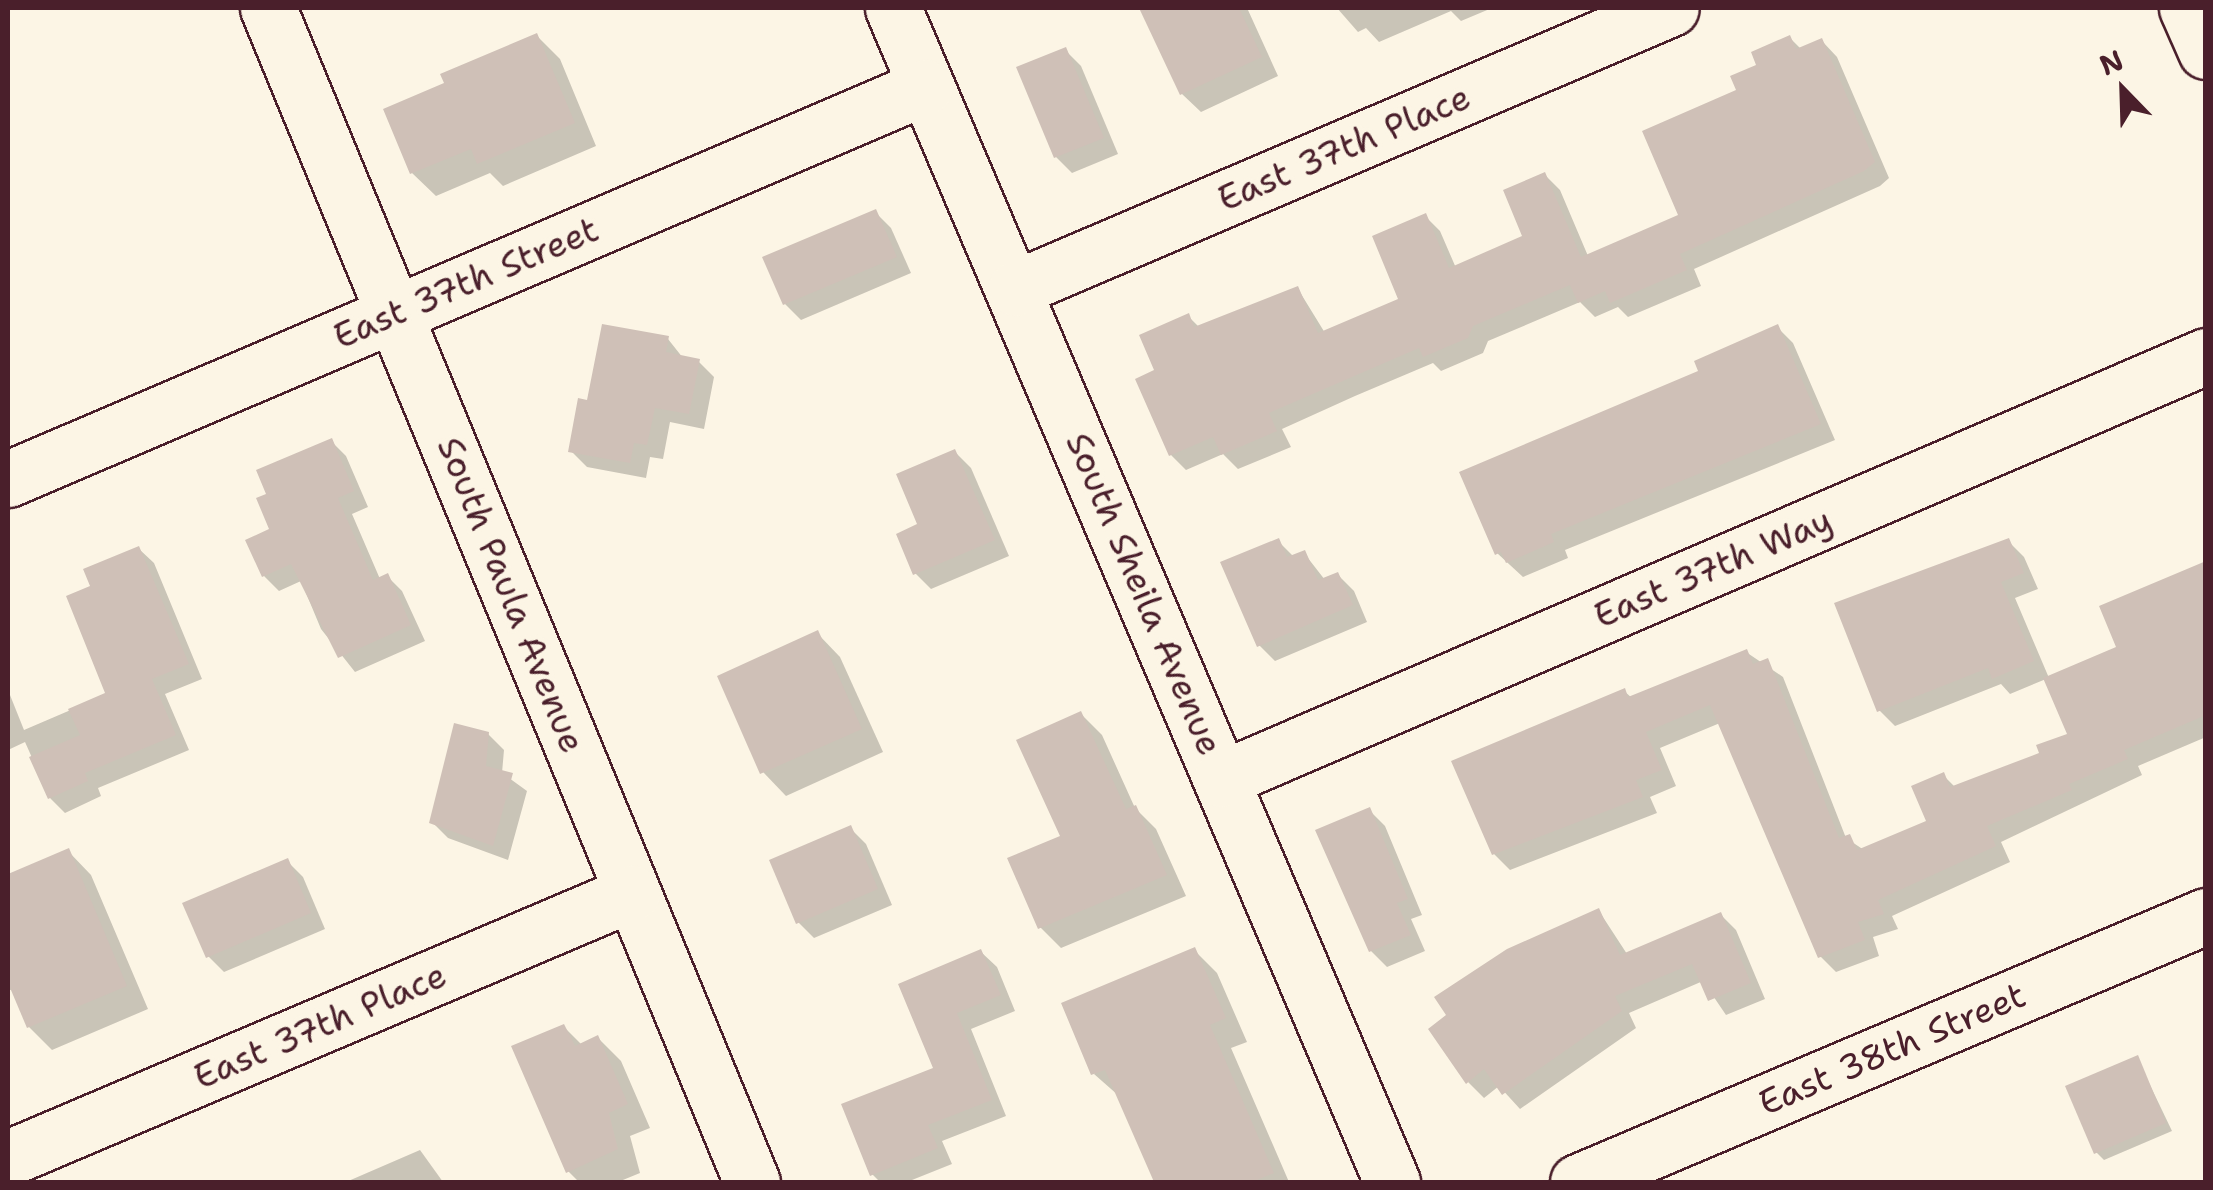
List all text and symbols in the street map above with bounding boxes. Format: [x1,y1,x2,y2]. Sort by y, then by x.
north arrow [2073,40,2173,140]
text: N [2094,41,2129,84]
street label: East 37th Place [1212,76,1476,220]
street label: East 37th Street [327,208,605,358]
street label: South Sheila Avenue [1057,427,1231,761]
street label: South Paula Avenue [428,431,594,759]
street label: East 37th Way [1588,499,1838,637]
street label: East 37th Place [188,954,452,1098]
street label: East 38th Street [1752,974,2032,1124]

